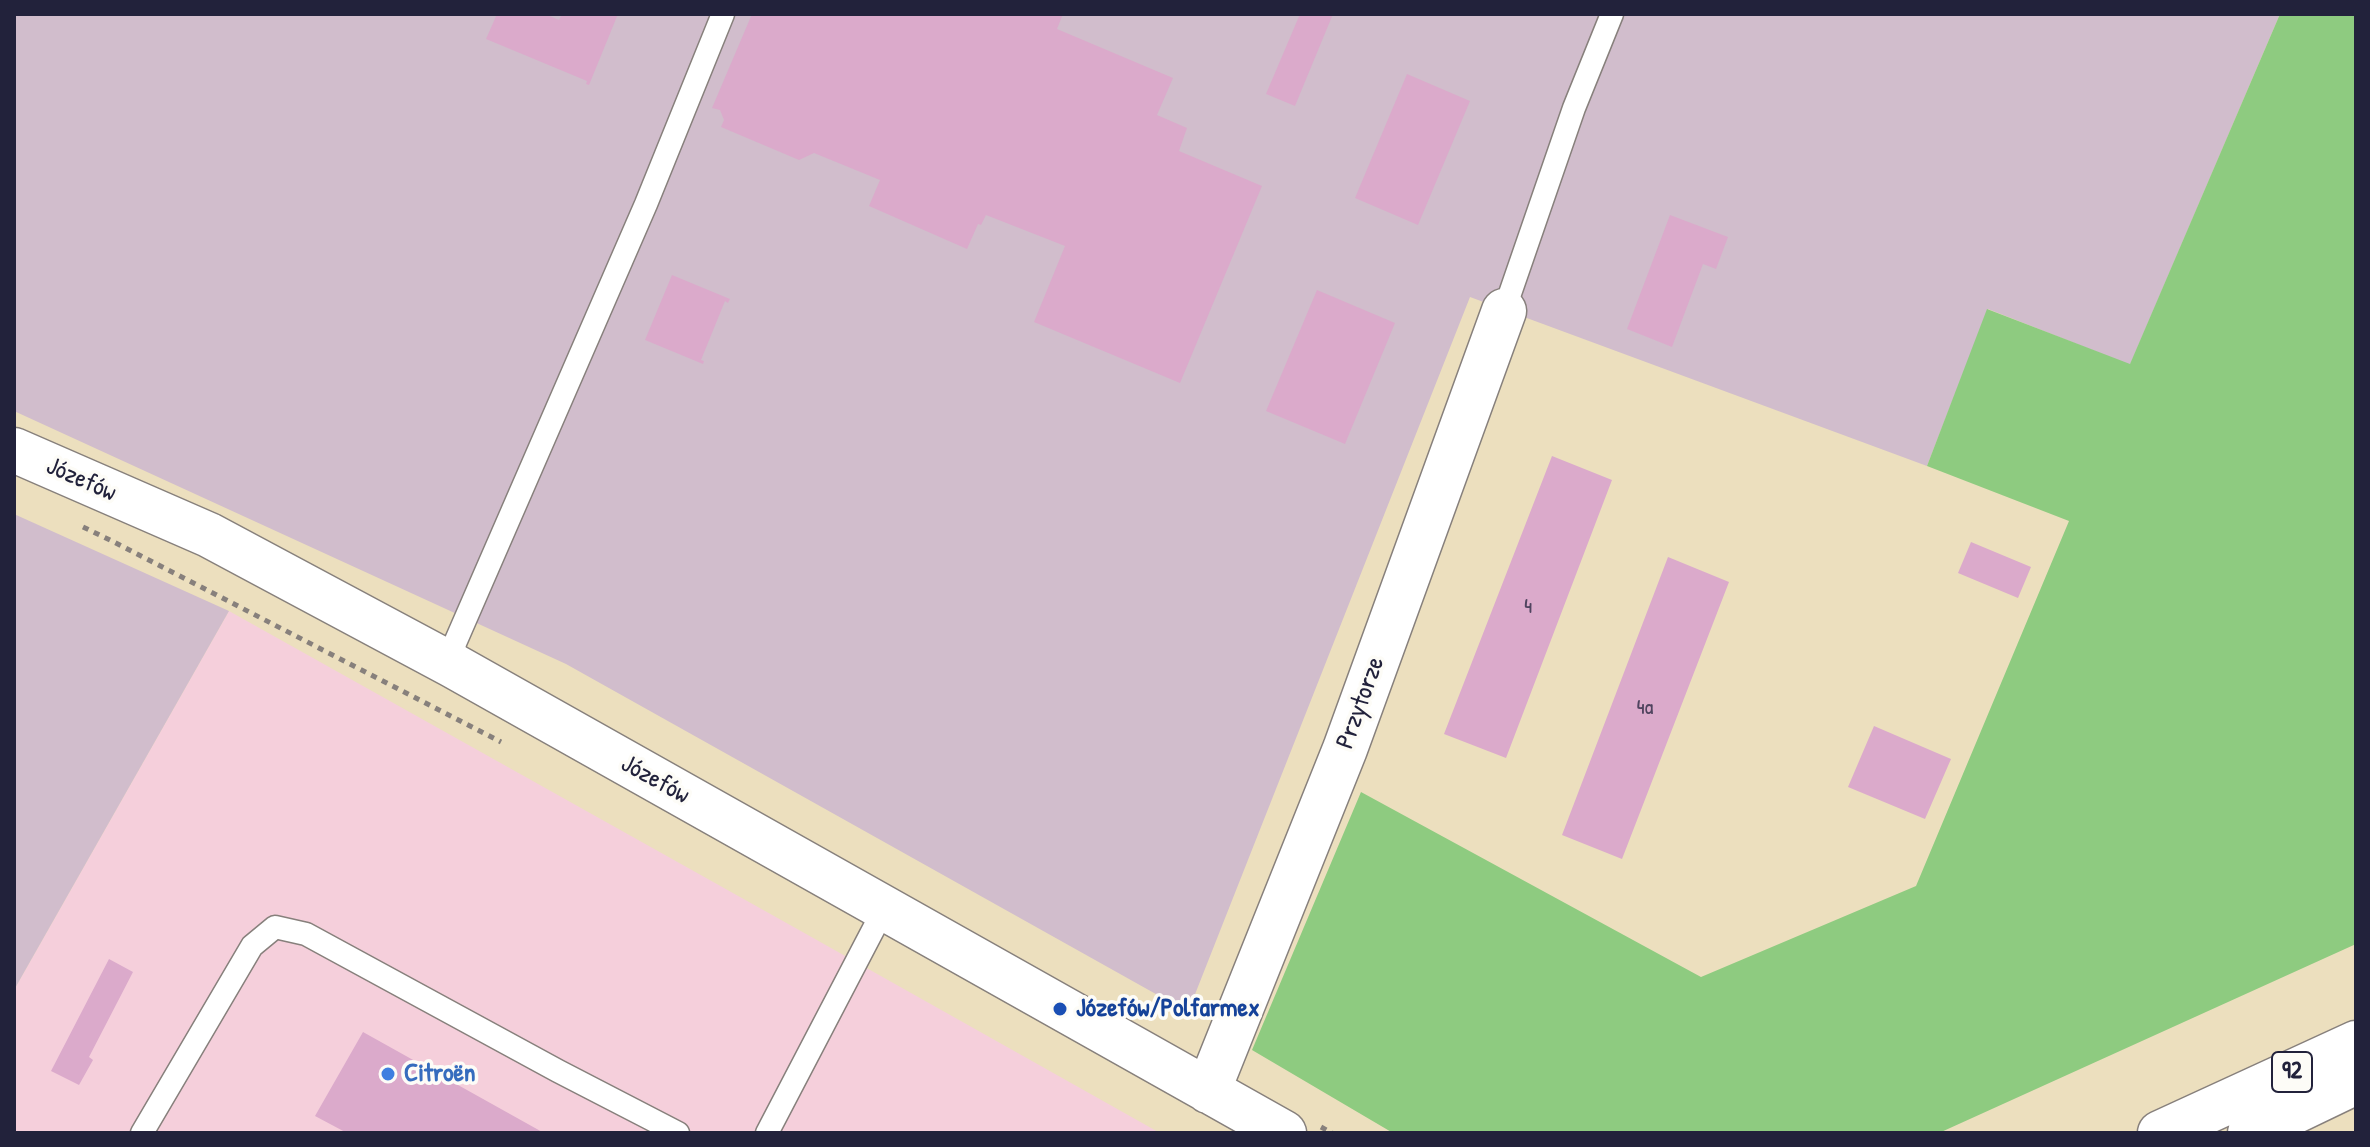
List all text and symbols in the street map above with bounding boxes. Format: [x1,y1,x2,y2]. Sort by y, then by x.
street label: Józefów [41,451,121,509]
house number: 4 [1524,594,1532,620]
street label: Przytorze [1330,653,1392,753]
house number: 4a [1637,695,1653,721]
street label: Józefów [615,749,695,811]
place label: Józefów/Polfarmex [1076,993,1260,1025]
marker: Józefów/Polfarmex [1051,1000,1069,1018]
road number: 92 [2272,1052,2312,1092]
place label: Citroën [404,1058,476,1090]
marker: Citroën [379,1065,397,1083]

